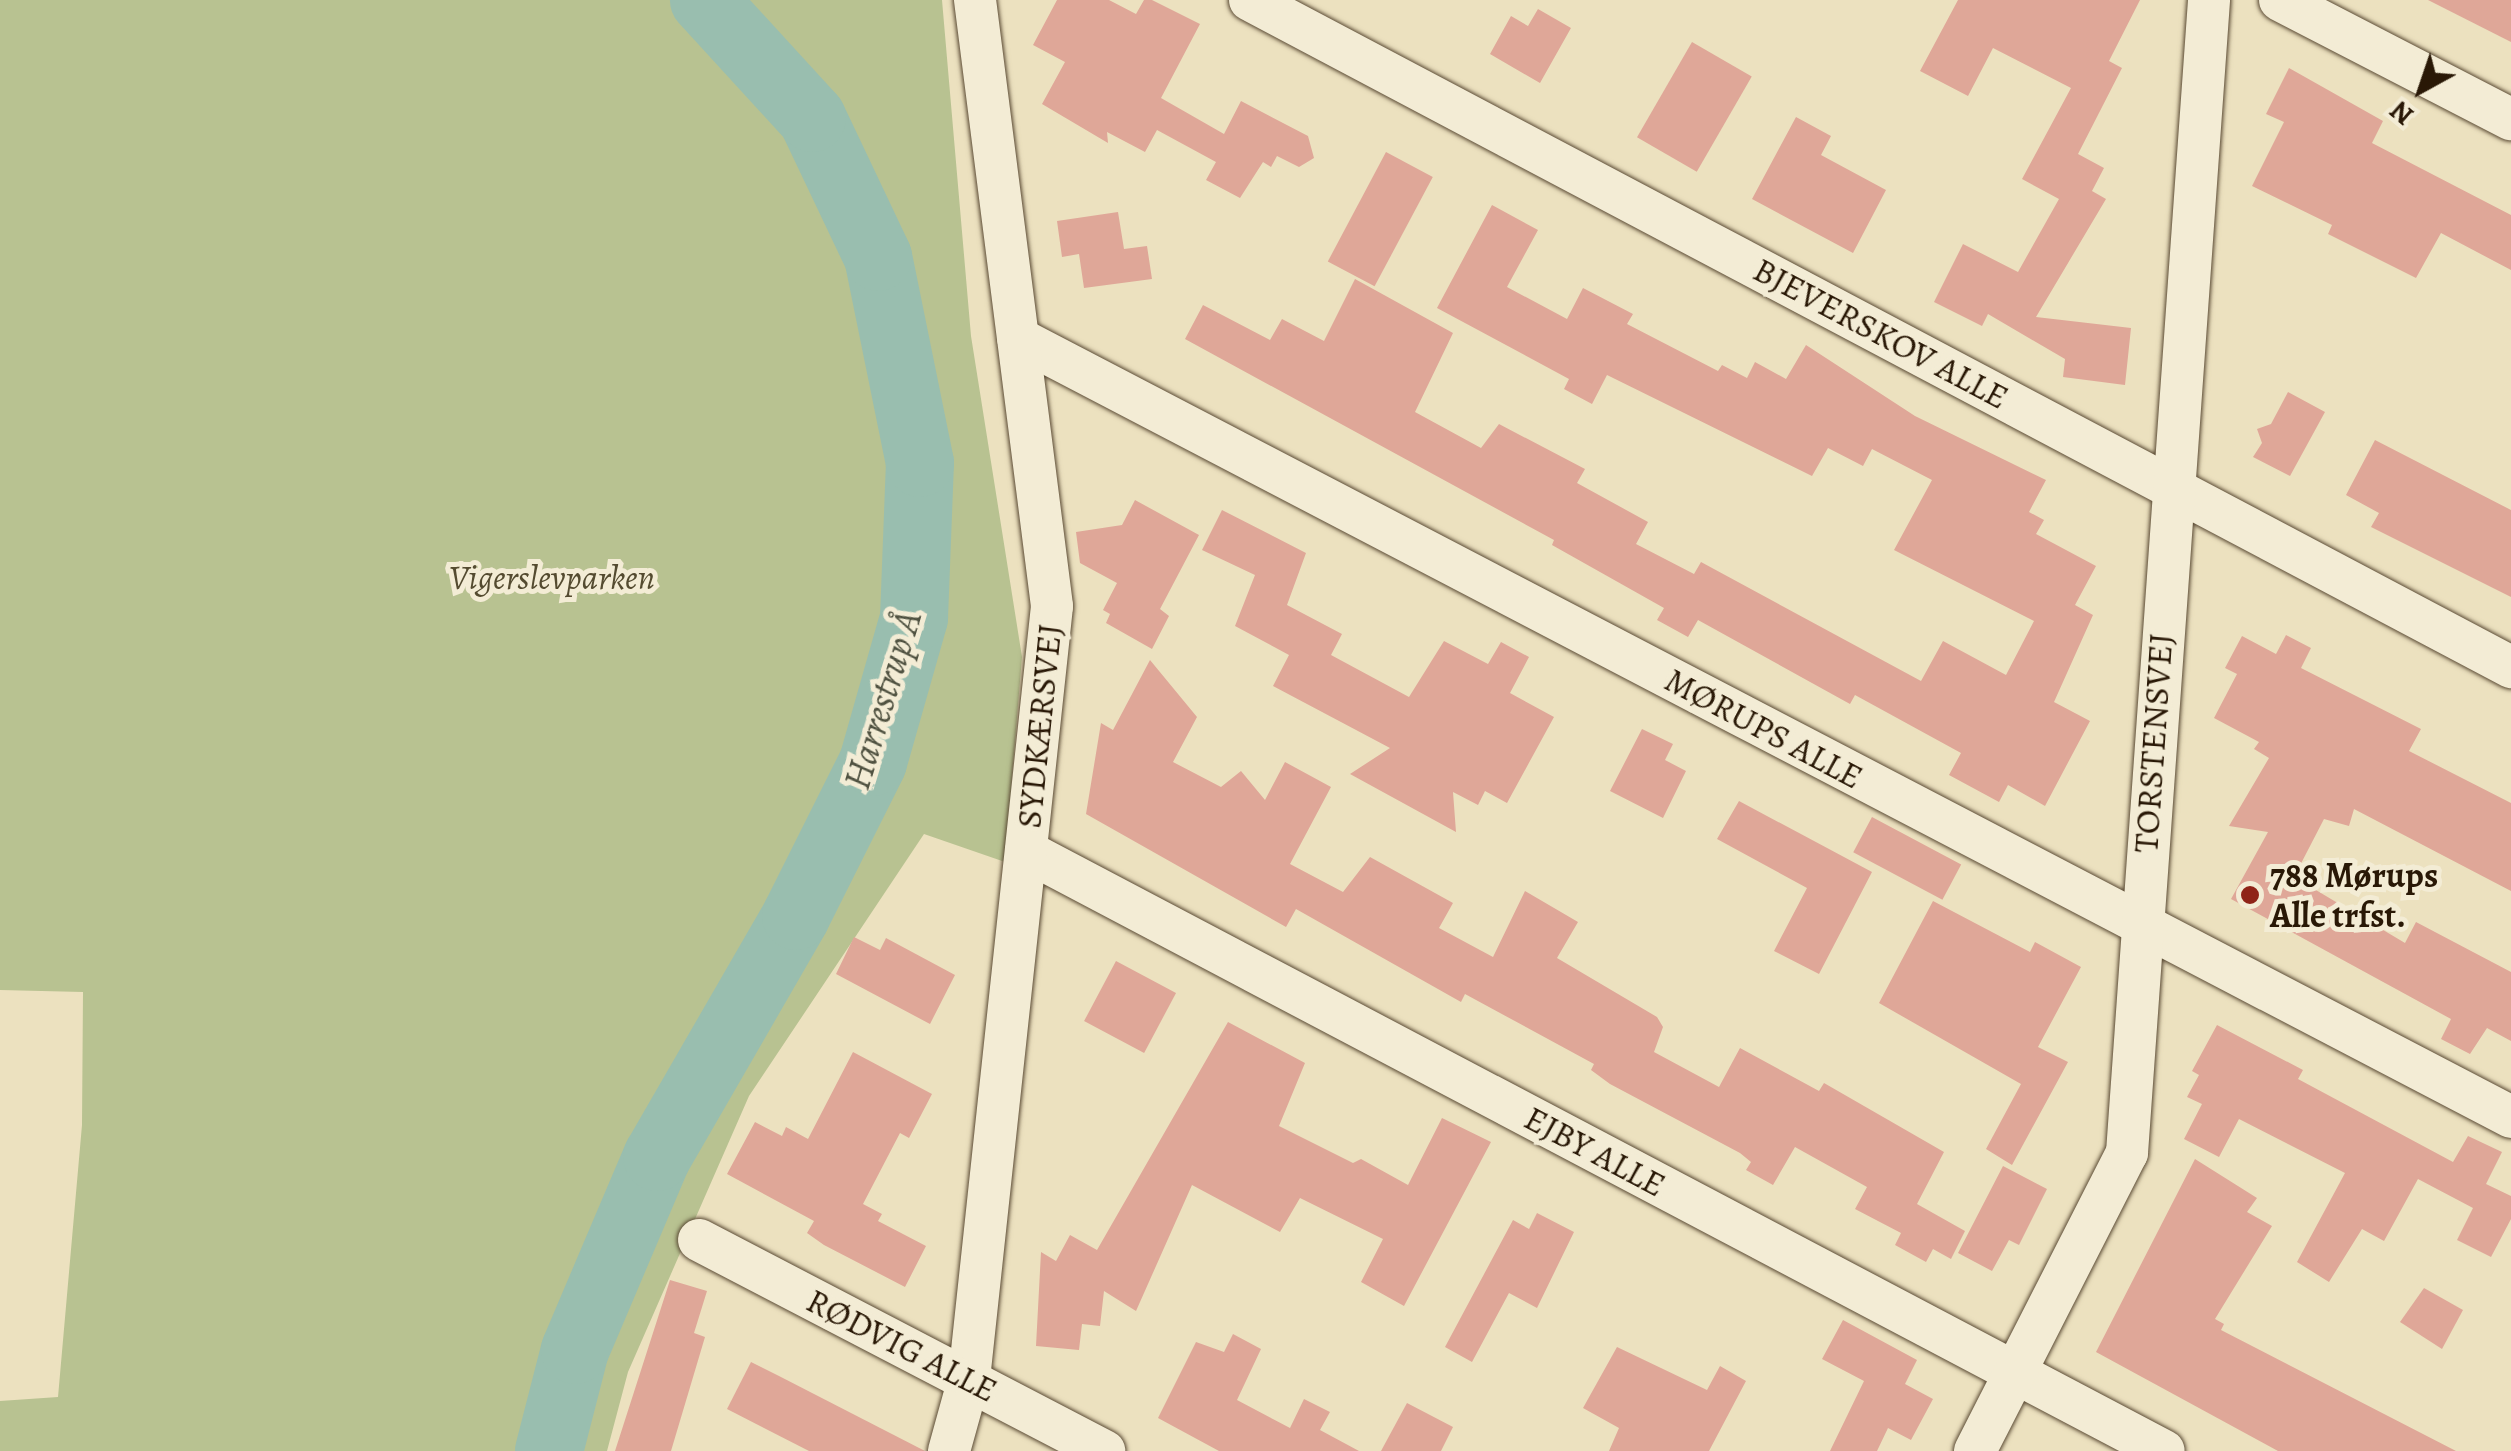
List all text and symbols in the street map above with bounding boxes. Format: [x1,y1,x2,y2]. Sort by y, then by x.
north arrow [2371,40,2471,140]
text: N [2382,92,2422,134]
street label: BJEVERSKOV ALLE [1746,248,2016,418]
park label: Vigerslevparken [449,556,655,598]
water label: Harrestrup Å [834,605,932,795]
street label: SYDKÆRSVEJ [1007,622,1071,830]
street label: TORSTENSVEJ [2124,632,2182,854]
street label: MØRUPS ALLE [1658,658,1870,798]
place label: 788 Mørups Alle trfst. [2270,854,2438,936]
marker: 788 Mørups Alle trfst. [2239,884,2261,906]
street label: EJBY ALLE [1517,1096,1673,1206]
street label: RØDVIG ALLE [800,1279,1004,1411]

